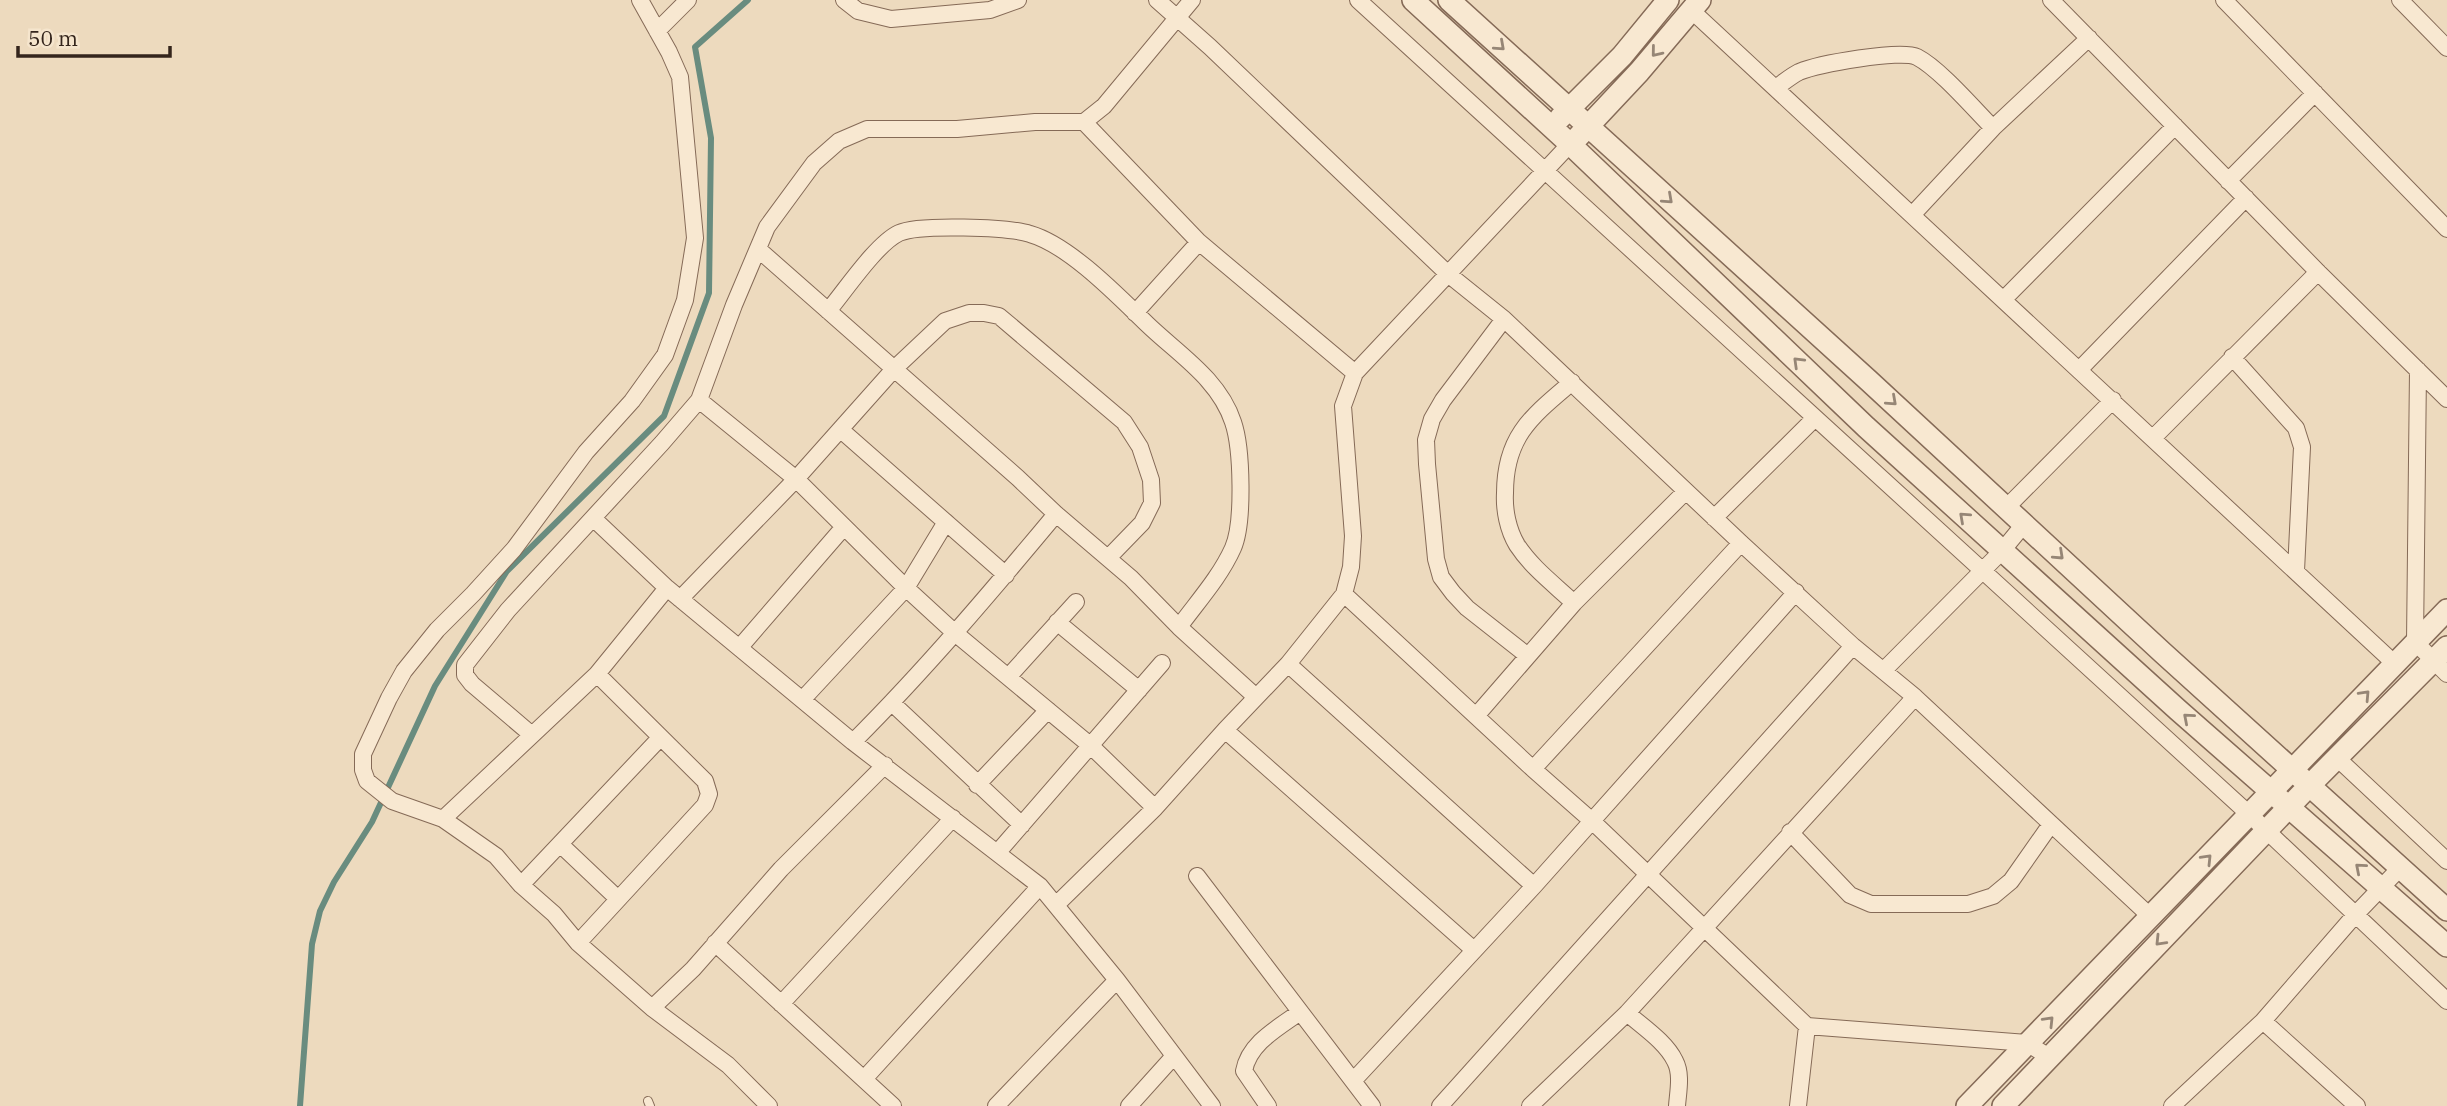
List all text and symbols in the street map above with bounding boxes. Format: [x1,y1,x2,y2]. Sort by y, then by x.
scale bar [18,14,170,58]
text: 50 m [28,24,78,52]
one-way arrow [1492,38,1505,50]
one-way arrow [1652,44,1664,57]
one-way arrow [1660,191,1673,203]
one-way arrow [1793,358,1806,371]
one-way arrow [1884,393,1897,405]
one-way arrow [1959,513,1972,525]
one-way arrow [2051,547,2064,559]
one-way arrow [2357,690,2369,703]
one-way arrow [2183,714,2196,727]
one-way arrow [2199,854,2212,867]
one-way arrow [2355,864,2368,876]
one-way arrow [2156,933,2169,946]
one-way arrow [2040,1017,2053,1030]

